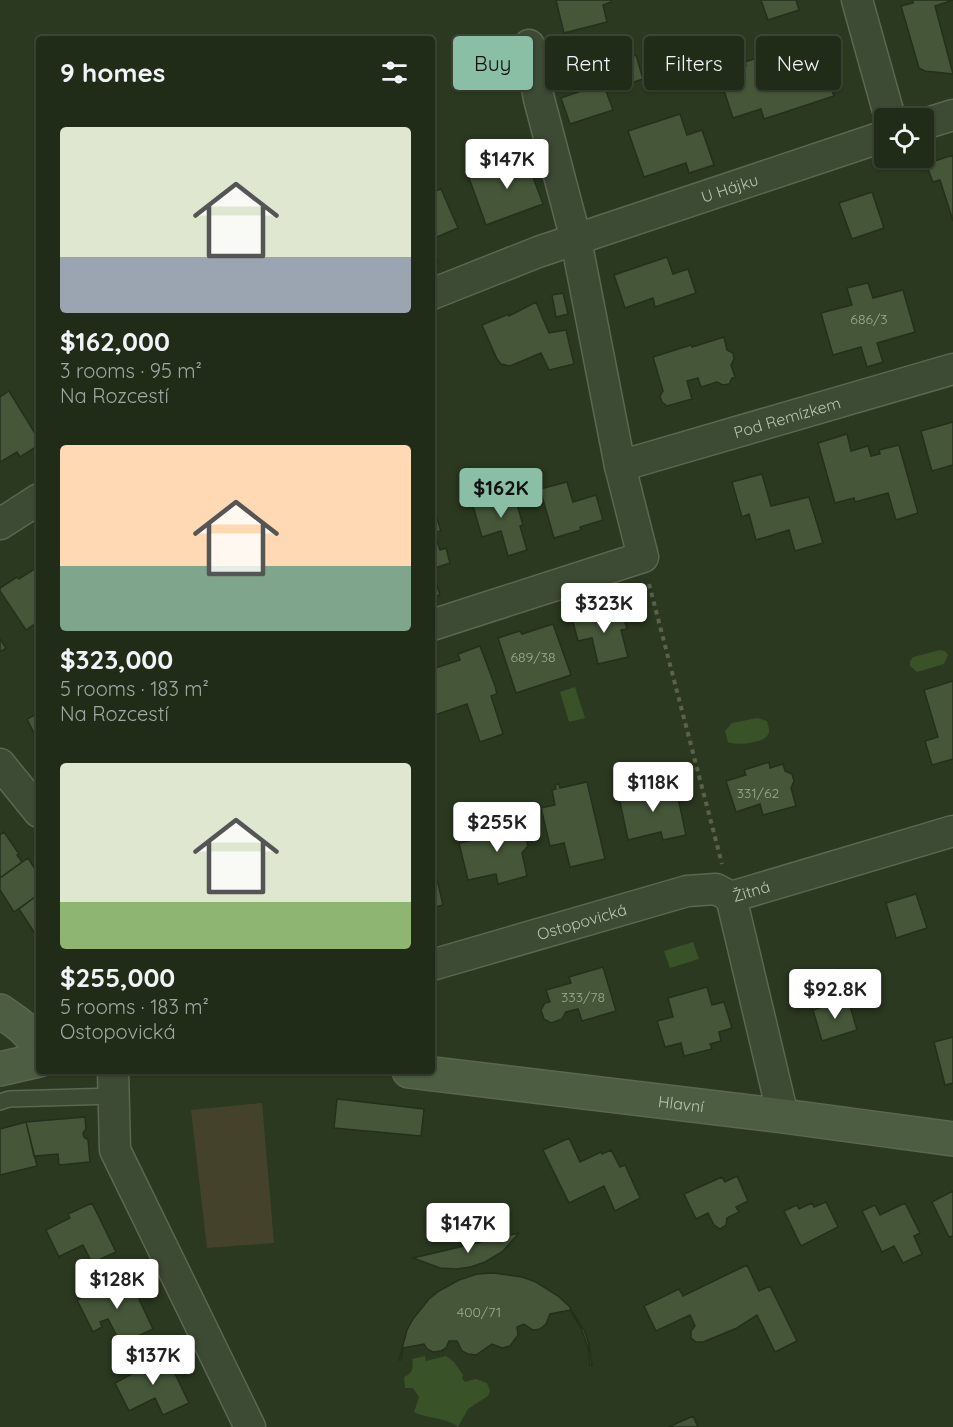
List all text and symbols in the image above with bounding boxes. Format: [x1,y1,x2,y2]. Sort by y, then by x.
chip: Buy [453,36,533,90]
chip: Rent [545,36,632,90]
chip: Filters [644,36,744,90]
chip: New [756,36,841,90]
text: 9 homes [60,56,165,89]
icon: filters [378,56,411,89]
map controls [874,108,934,168]
button: locate [874,108,934,168]
pin: $147K [465,139,549,190]
text: $147K [480,146,534,171]
icon: home [182,166,290,274]
street label: U Hájku [698,169,761,207]
house number: 686/3 [850,310,888,328]
text: $162,000 [60,325,170,358]
text: 3 rooms · 95 m² [60,358,202,383]
text: Na Rozcestí [60,383,169,408]
street label: Pod Remízkem [731,392,843,442]
pin: $162K [459,468,543,519]
text: $162K [473,475,529,500]
icon: home [182,484,290,592]
pin: $323K [562,583,646,634]
text: $323K [575,590,633,615]
text: $323,000 [60,643,173,676]
house number: 689/38 [510,648,556,666]
text: 5 rooms · 183 m² [60,676,209,701]
text: Na Rozcestí [60,701,169,726]
pin: $118K [611,762,695,813]
text: $118K [627,769,679,794]
house number: 331/62 [737,784,779,802]
icon: home [182,802,290,910]
pin: $255K [455,802,539,853]
text: $255K [467,809,527,834]
street label: Žitná [730,876,772,906]
street label: Ostopovická [535,899,629,944]
text: $255,000 [60,961,175,994]
pin: $92.8K [786,969,884,1020]
text: $92.8K [803,976,867,1001]
house number: 333/78 [561,988,605,1006]
text: 5 rooms · 183 m² [60,994,209,1019]
text: Ostopovická [60,1019,176,1044]
street label: Hlavní [657,1091,706,1116]
pin: $147K [426,1203,510,1254]
text: $147K [441,1210,495,1235]
pin: $128K [75,1259,159,1310]
text: $128K [89,1266,145,1291]
house number: 400/71 [457,1303,501,1321]
pin: $137K [111,1335,195,1386]
text: $137K [126,1342,180,1367]

